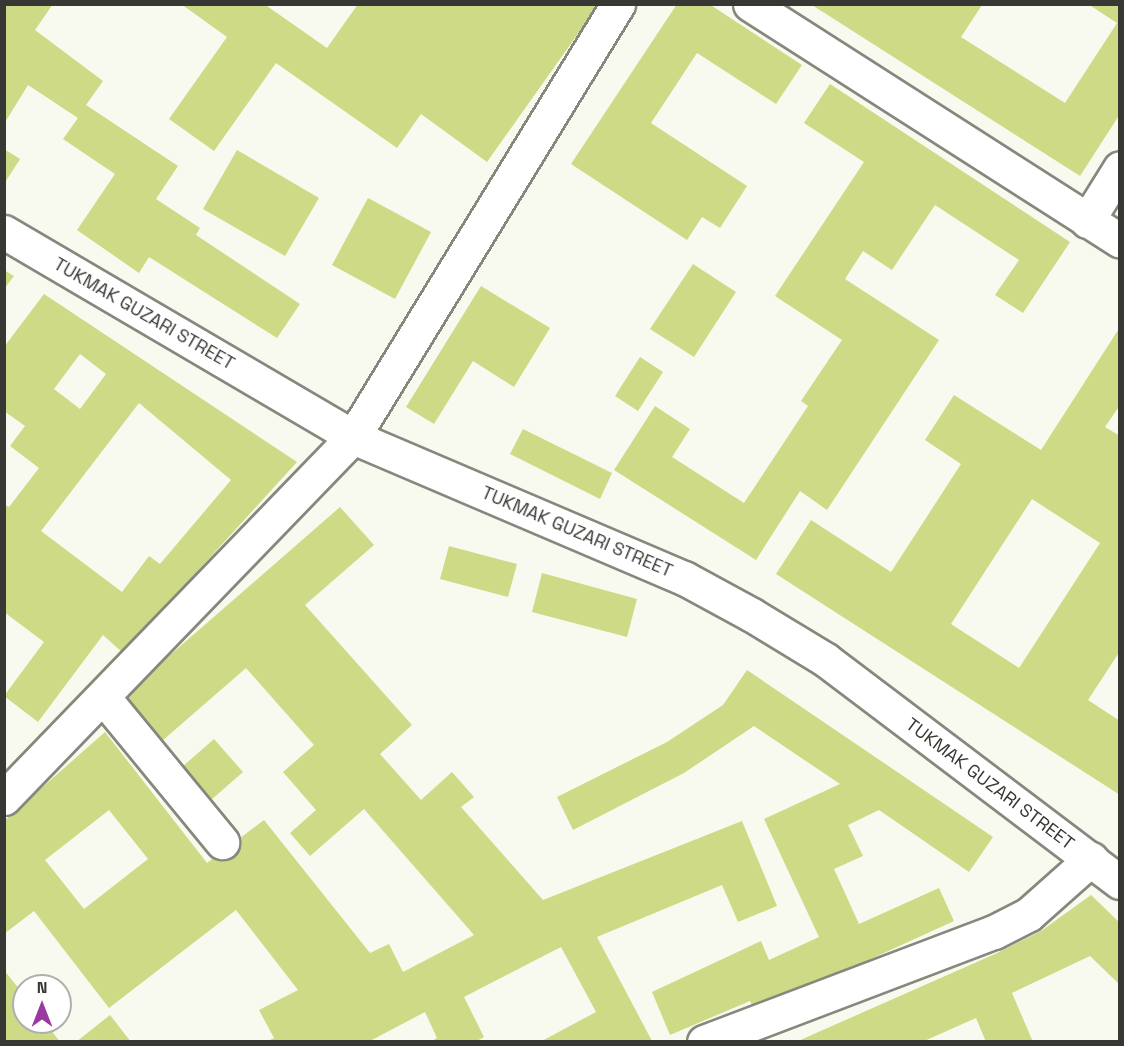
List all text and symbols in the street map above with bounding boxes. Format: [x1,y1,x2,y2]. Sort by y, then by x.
street label: TUKMAK GUZARI STREET [50,253,238,375]
street label: TUKMAK GUZARI STREET [478,482,676,582]
street label: TUKMAK GUZARI STREET [902,714,1078,854]
north arrow [12,974,72,1034]
text: N [37,977,47,998]

